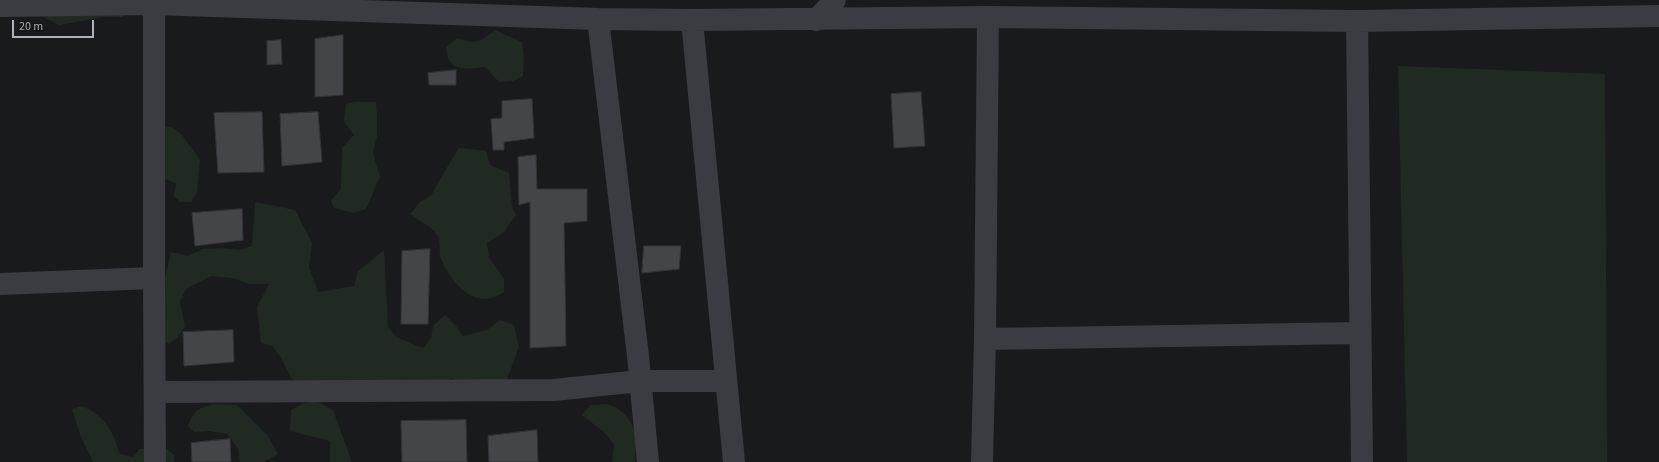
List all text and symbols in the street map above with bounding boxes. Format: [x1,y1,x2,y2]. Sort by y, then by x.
scale bar [14,12,96,38]
text: 20 m [19,18,43,35]

